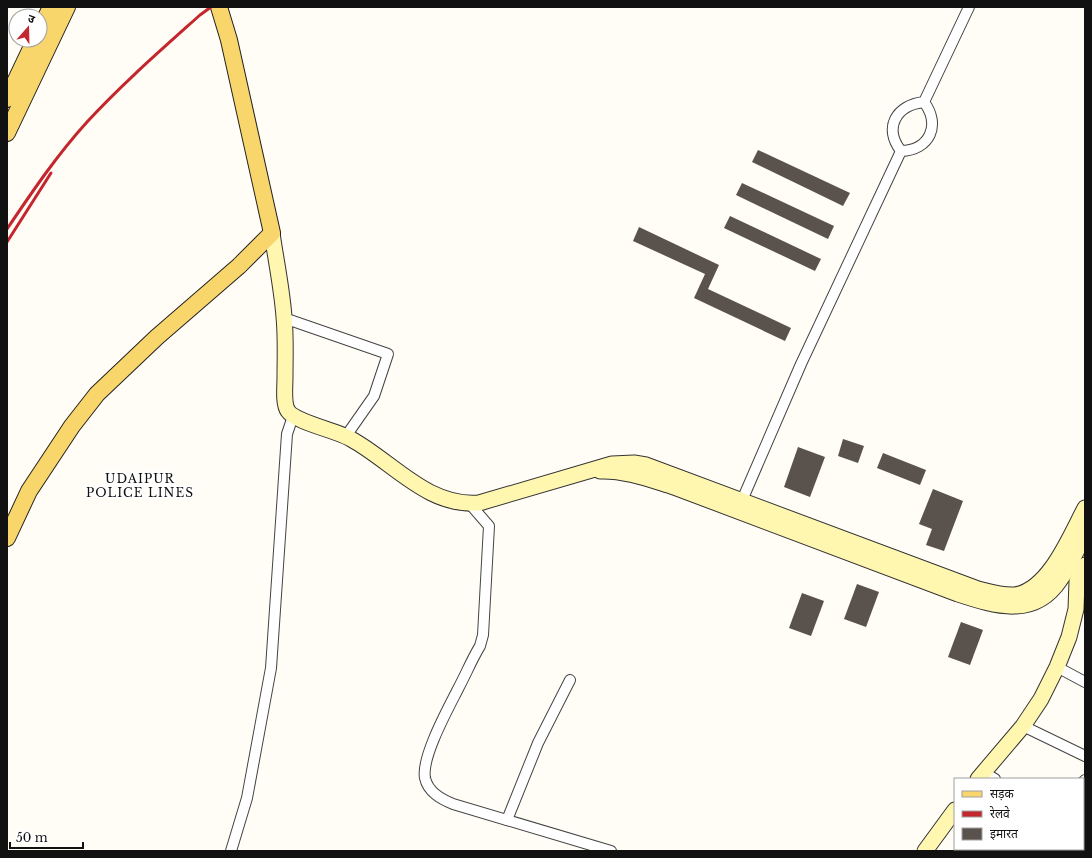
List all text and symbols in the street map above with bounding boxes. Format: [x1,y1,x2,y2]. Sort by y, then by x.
north arrow [8,8,48,48]
text: उ [26,11,37,26]
district label: UDAIPUR POLICE LINES [86,471,194,500]
legend [954,778,1084,850]
text: सड़क [990,786,1015,801]
text: रेलवे [990,806,1010,821]
scale bar [10,824,83,850]
text: इमारत [990,826,1019,841]
text: 50 m [16,830,48,845]

